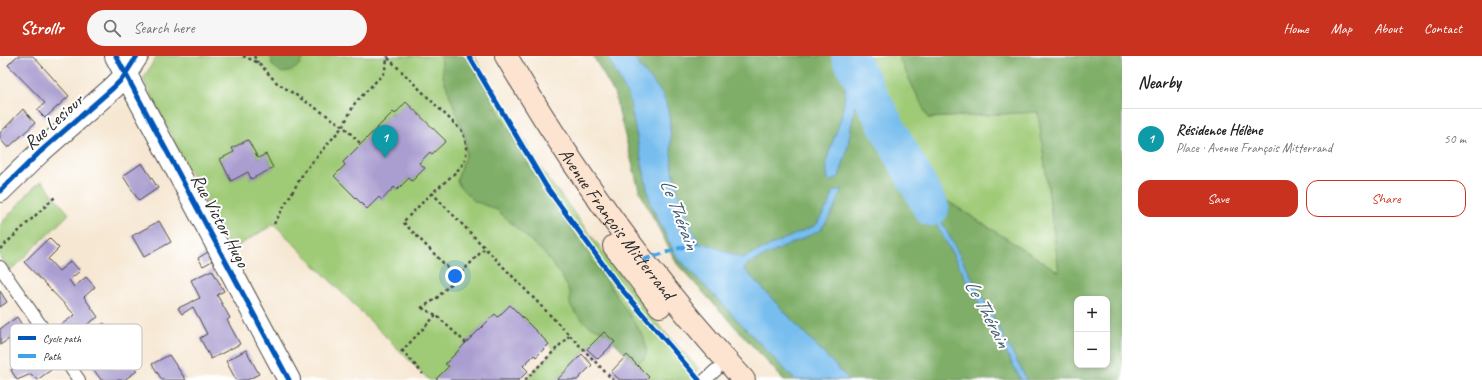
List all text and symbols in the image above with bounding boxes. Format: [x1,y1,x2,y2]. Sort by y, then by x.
search box [87,10,367,46]
text: Strollr [20,16,63,40]
icon: search [101,17,123,39]
text: Search here [133,19,195,38]
text: Home [1283,20,1309,37]
text: Map [1331,20,1352,37]
text: About [1374,20,1402,37]
text: Contact [1424,20,1462,37]
text: Nearby [1138,72,1181,93]
street label: Rue Lesiour [19,88,89,155]
text: Résidence Hélène [1176,121,1262,140]
pin: 1 [372,125,398,158]
text: 1 [1148,131,1154,147]
text: 50 m [1444,131,1466,147]
text: Place · Avenue François Mitterrand [1176,140,1332,156]
street label: Avenue François Mitterrand [553,143,682,307]
street label: Rue Victor Hugo [185,170,255,273]
water label: Le Thérain [655,175,705,255]
button: Save [1138,180,1298,217]
button: Share [1306,180,1466,217]
your location [445,266,465,286]
water label: Le Thérain [959,275,1017,353]
map controls [1074,296,1110,368]
button: + [1074,296,1110,332]
legend [10,324,142,370]
text: Cycle path [43,331,82,345]
button: − [1074,332,1110,368]
text: Path [43,349,62,363]

